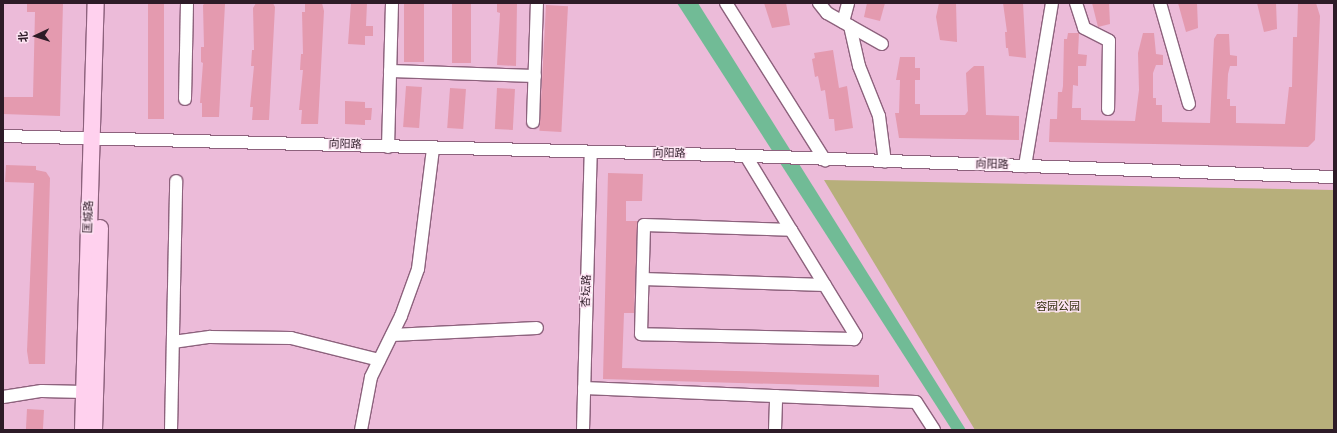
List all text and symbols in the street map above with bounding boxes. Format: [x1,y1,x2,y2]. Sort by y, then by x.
north arrow [16,16,56,56]
text: 北 [17,31,30,43]
street label: 向阳路 [328,138,362,152]
street label: 向阳路 [652,147,686,161]
street label: 向阳路 [975,158,1009,172]
street label: 匡城路 [82,200,96,234]
street label: 杏坛路 [580,274,594,308]
park label: 容园公园 [1036,300,1080,314]

